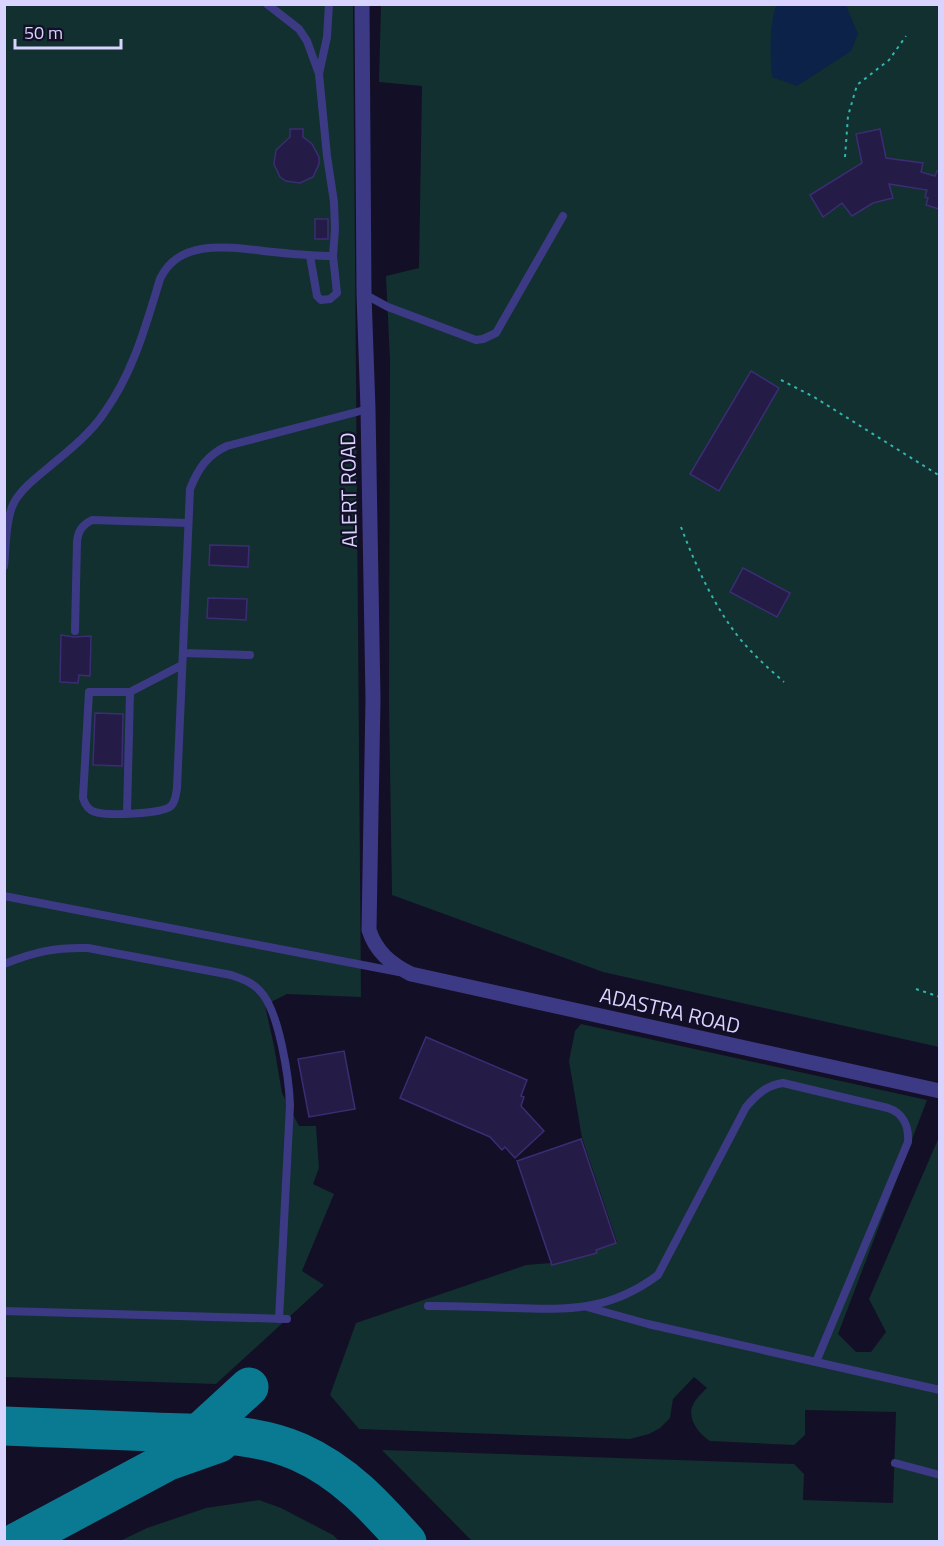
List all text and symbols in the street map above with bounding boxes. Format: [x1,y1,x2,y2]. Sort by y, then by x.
scale bar [15,12,122,50]
text: 50 m [24,19,63,46]
street label: ALERT ROAD [331,432,365,548]
street label: ADASTRA ROAD [597,978,744,1042]

